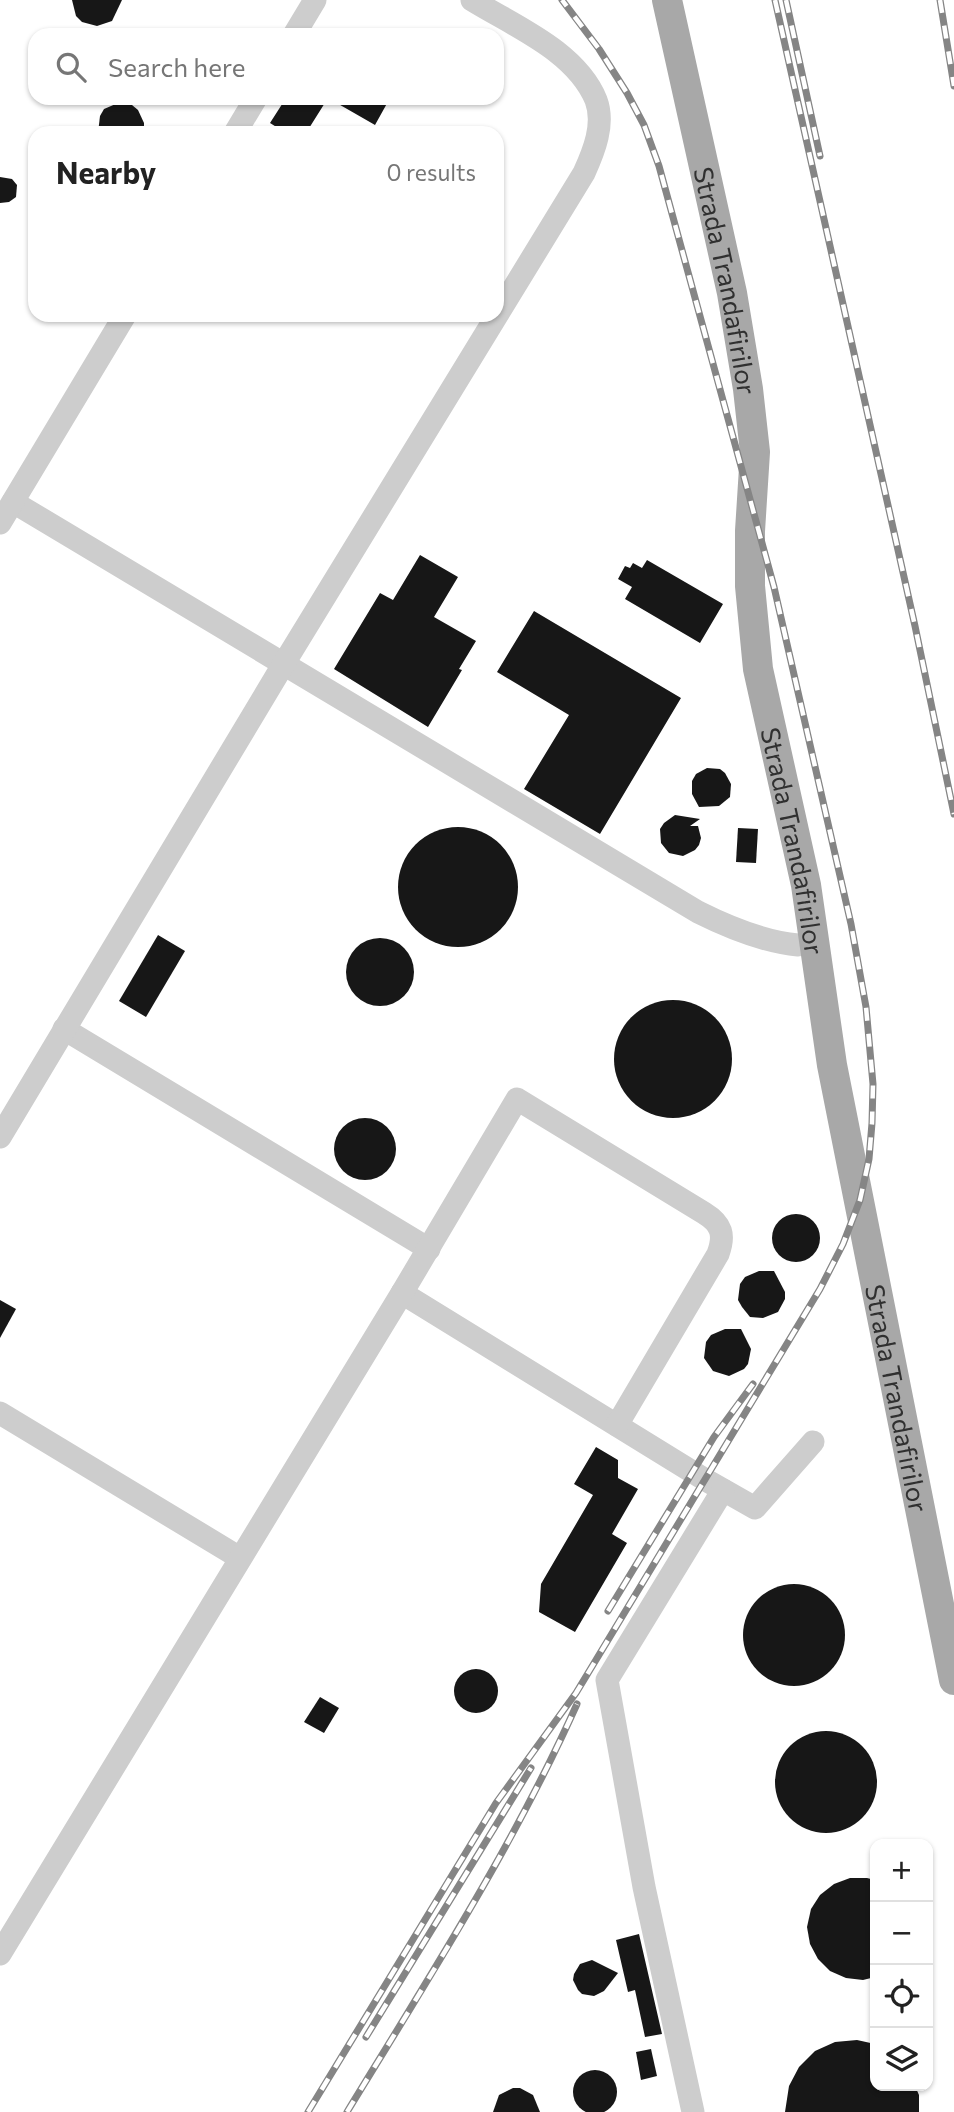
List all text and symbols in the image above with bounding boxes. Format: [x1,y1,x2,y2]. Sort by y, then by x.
search box [28,28,504,105]
icon: search [52,48,90,86]
text: Search here [108,51,246,82]
text: Nearby [56,153,156,190]
text: 0 results [387,158,476,186]
street label: Strada Trandafirilor [689,164,764,396]
street label: Strada Trandafirilor [756,724,831,957]
street label: Strada Trandafirilor [860,1281,936,1514]
map controls [870,1839,933,2091]
button: + [870,1839,933,1902]
button: − [870,1902,933,1965]
button: locate [870,1965,933,2028]
button: layers [870,2028,933,2091]

